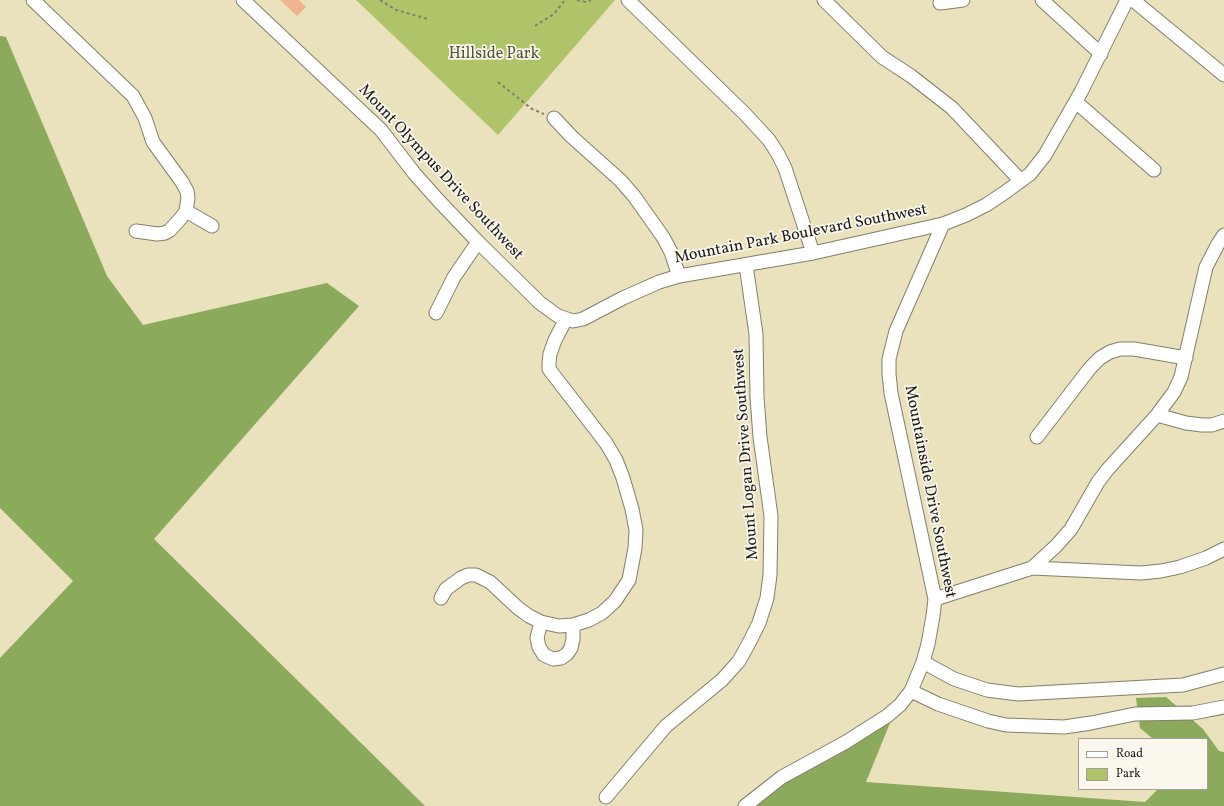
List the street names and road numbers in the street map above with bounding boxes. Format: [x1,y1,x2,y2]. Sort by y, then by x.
street label: Mount Olympus Drive Southwest [353,81,527,265]
street label: Mountain Park Boulevard Southwest [673,201,929,269]
street label: Mount Logan Drive Southwest [730,347,764,561]
street label: Mountainside Drive Southwest [899,384,959,600]

